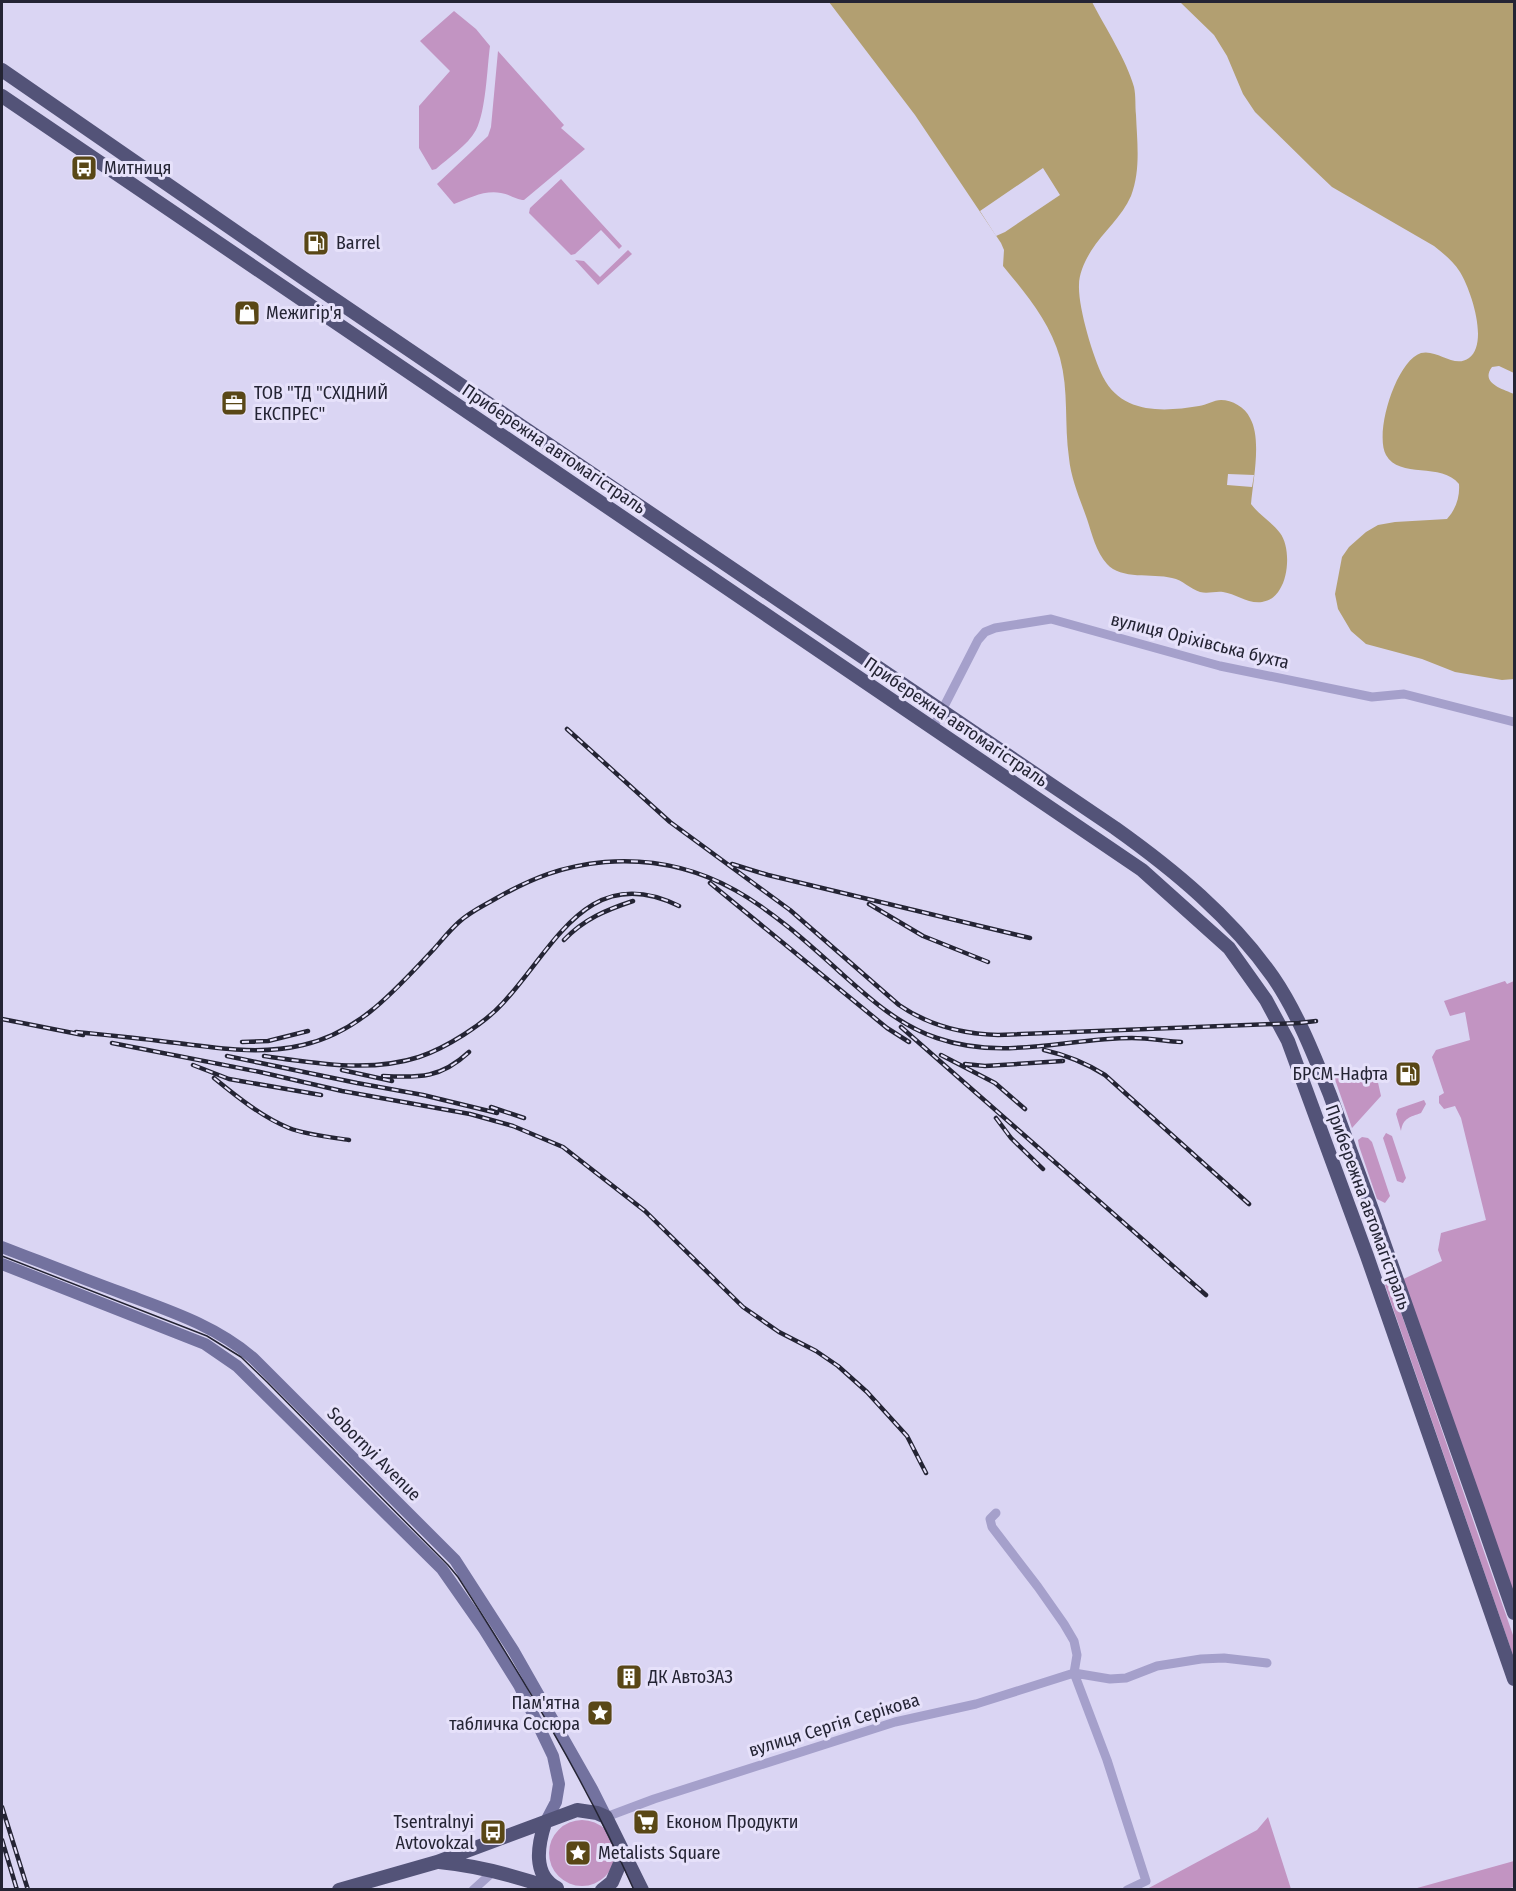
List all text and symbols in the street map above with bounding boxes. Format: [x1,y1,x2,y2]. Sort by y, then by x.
bus stop icon: Митниця [69,153,99,183]
place label: Митниця [104,157,171,179]
fuel station icon: Barrel [301,228,331,258]
place label: Barrel [336,232,381,254]
shop icon: Межигір'я [232,298,262,328]
place label: Межигір'я [266,302,342,324]
street label: Прибережна автомагістраль [458,379,650,519]
place label: ТОВ "ТД "СХІДНИЙ ЕКСПРЕС" [254,382,388,425]
office icon: ТОВ "ТД "СХІДНИЙ ЕКСПРЕС" [219,388,249,418]
street label: вулиця Оріхівська бухта [1109,608,1292,674]
street label: Прибережна автомагістраль [860,652,1052,792]
fuel station icon: БРСМ-Нафта [1393,1059,1423,1089]
place label: БРСМ-Нафта [1293,1063,1388,1085]
street label: Прибережна автомагістраль [1321,1101,1415,1313]
street label: Sobornyi Avenue [322,1402,426,1506]
building icon: ДК АвтоЗАЗ [614,1662,644,1692]
place label: ДК АвтоЗАЗ [647,1666,733,1688]
street label: вулиця Сергія Серікова [746,1688,922,1761]
place label: Пам'ятна табличка Сосюра [449,1692,580,1735]
place icon: Пам'ятна табличка Сосюра [585,1698,615,1728]
supermarket icon: Економ Продукти [631,1807,661,1837]
place label: Tsentralnyi Avtovokzal [394,1811,474,1854]
place label: Економ Продукти [666,1811,798,1833]
bus stop icon: Tsentralnyi Avtovokzal [478,1817,508,1847]
place icon: Metalists Square [563,1838,593,1868]
place label: Metalists Square [598,1842,720,1864]

